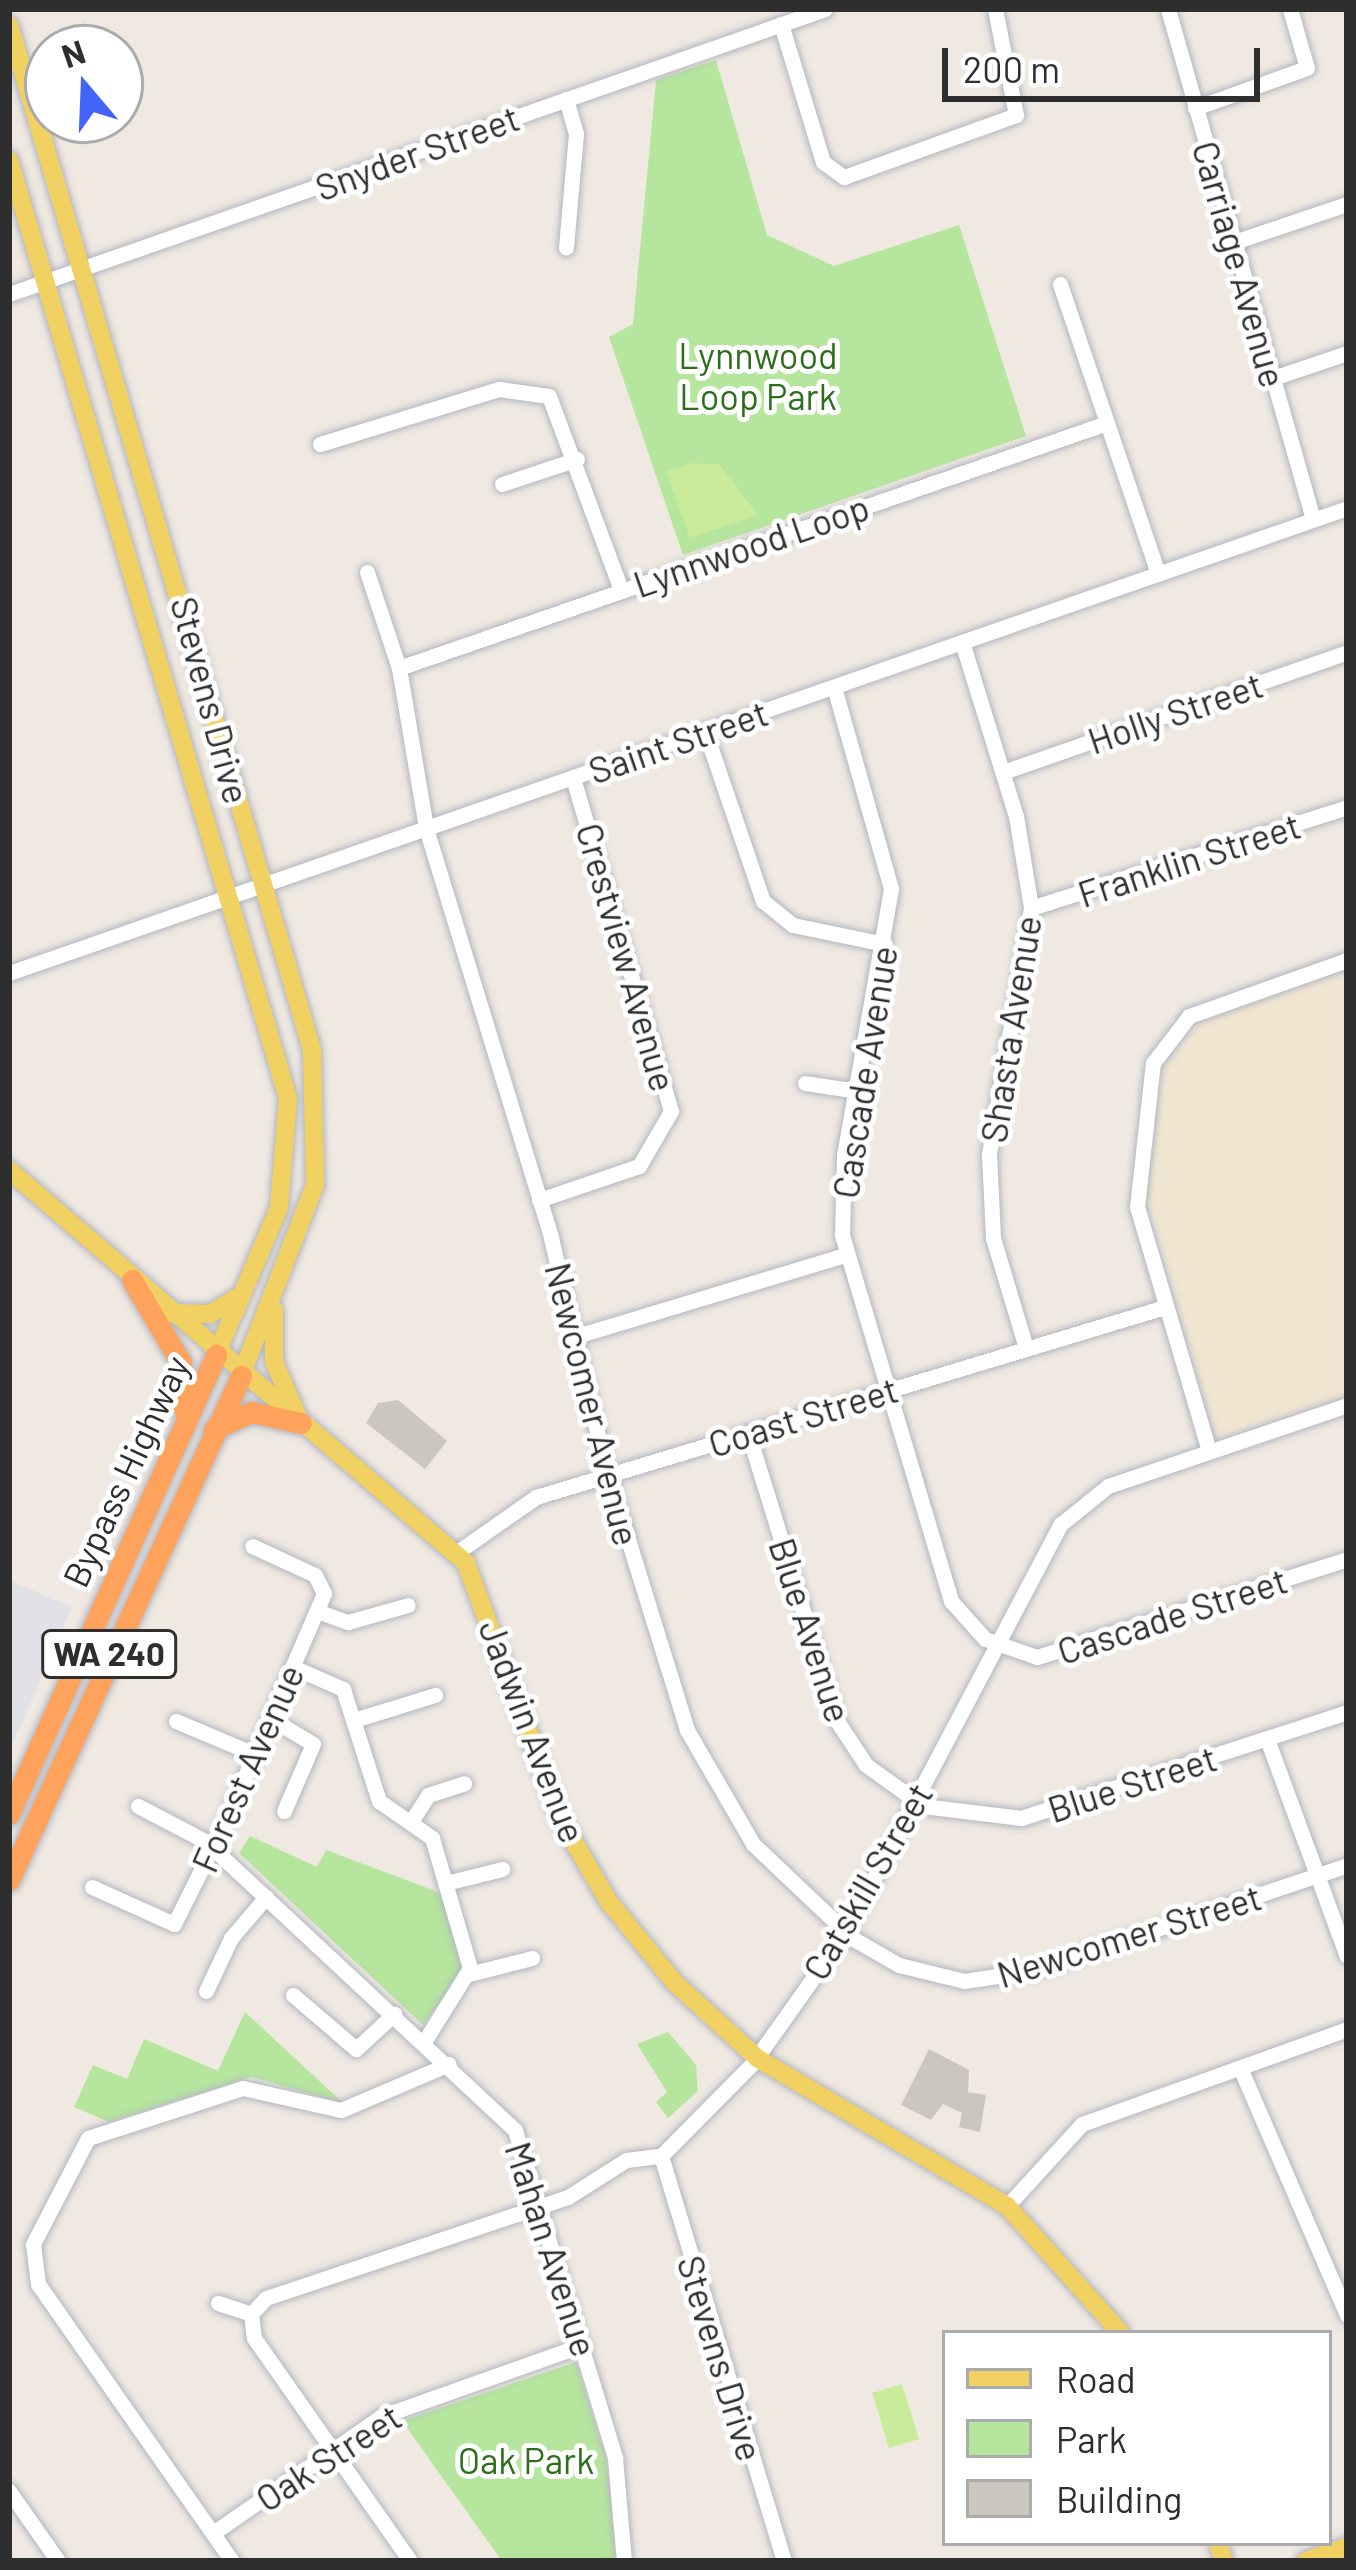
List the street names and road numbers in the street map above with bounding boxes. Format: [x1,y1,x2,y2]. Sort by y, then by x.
street label: Snyder Street [309,95,525,209]
street label: Carriage Avenue [1184,136,1296,392]
street label: Lynnwood Loop [628,485,874,605]
street label: Stevens Drive [163,592,259,808]
street label: Holly Street [1082,662,1268,762]
street label: Saint Street [583,690,773,792]
street label: Franklin Street [1072,803,1306,915]
street label: Crestview Avenue [568,818,686,1096]
street label: Shasta Avenue [971,912,1049,1146]
street label: Cascade Avenue [823,943,905,1201]
street label: Newcomer Avenue [537,1258,649,1550]
street label: Bypass Highway [53,1349,197,1593]
street label: Coast Street [703,1367,903,1465]
street label: Blue Avenue [761,1533,861,1727]
street label: Cascade Street [1052,1558,1292,1672]
street label: Jadwin Avenue [471,1614,595,1848]
road number: WA 240 [40,1627,178,1681]
street label: Forest Avenue [182,1658,312,1878]
street label: Blue Street [1042,1735,1222,1831]
street label: Catskill Street [793,1775,941,1987]
street label: Newcomer Street [992,1874,1266,1996]
street label: Mahan Avenue [497,2136,607,2362]
street label: Stevens Drive [669,2250,773,2466]
street label: Oak Street [247,2394,409,2520]

